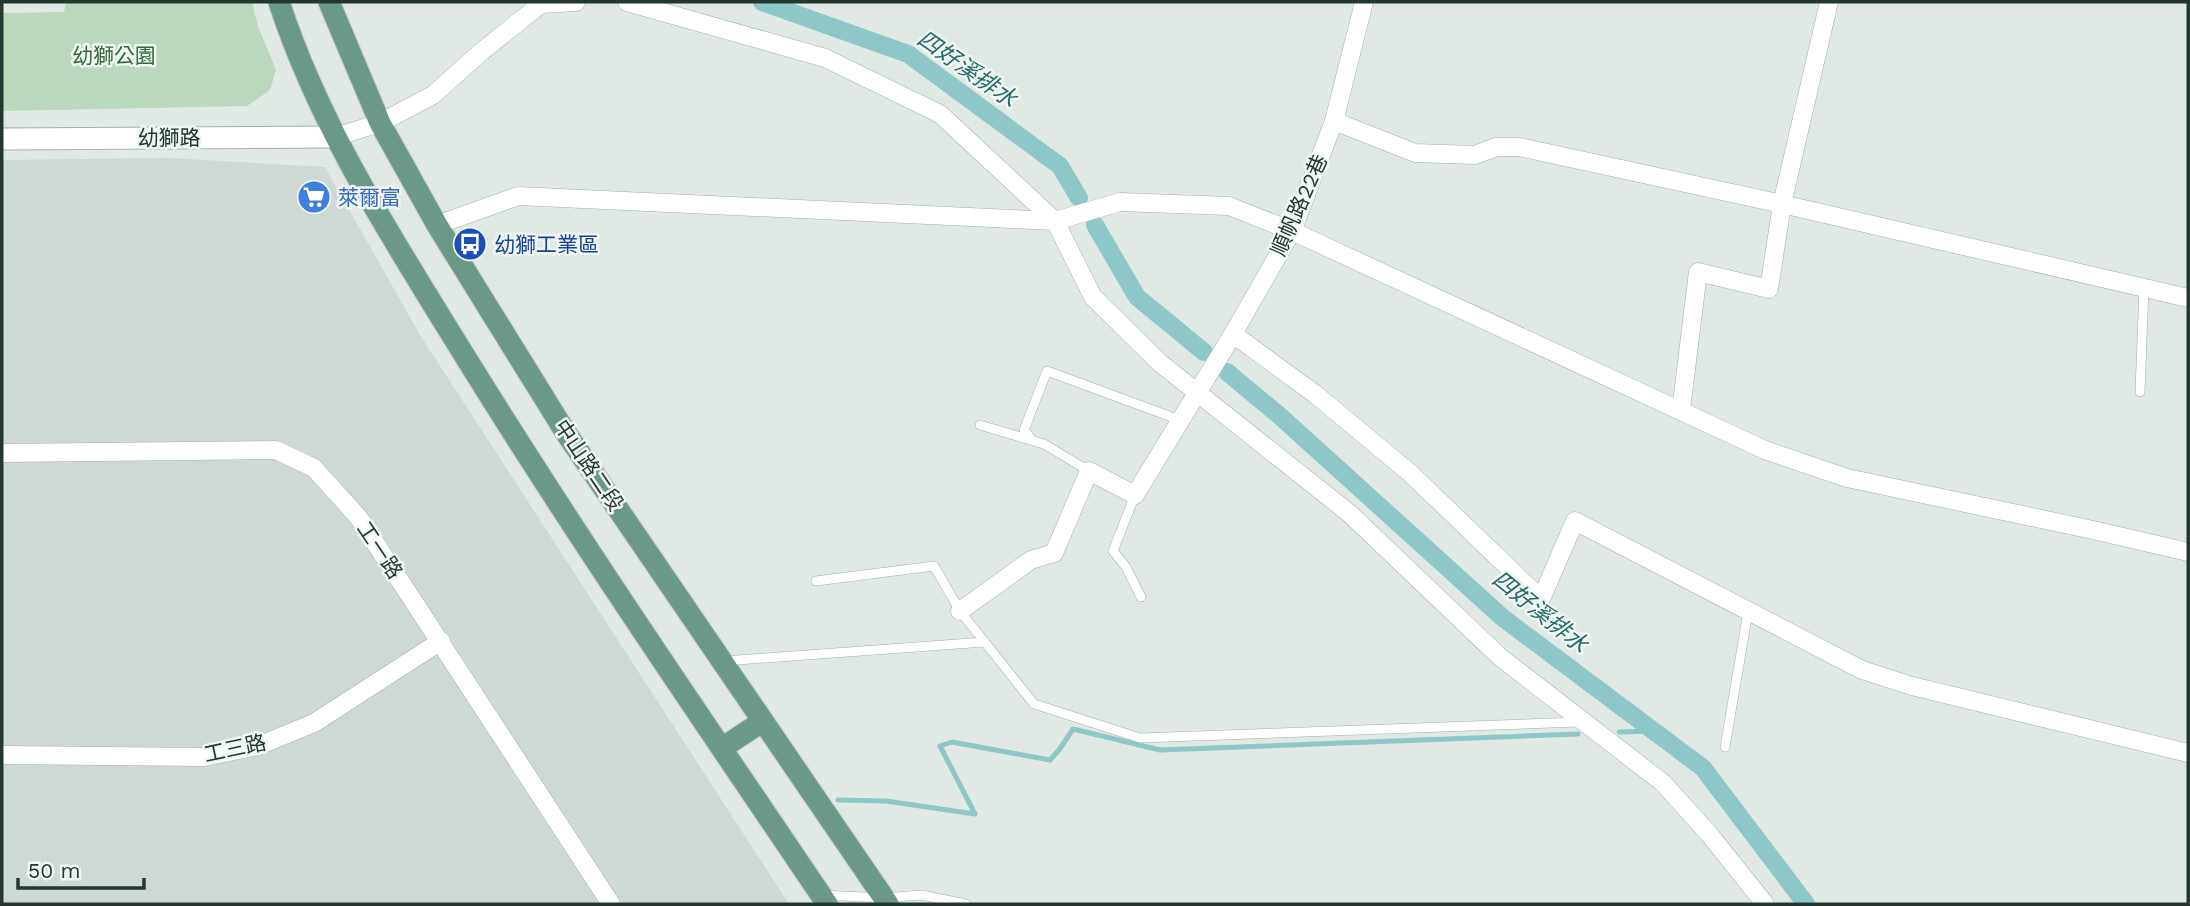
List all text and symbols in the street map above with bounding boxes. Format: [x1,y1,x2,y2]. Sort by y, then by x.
water label: 四好溪排水 [912,25,1023,114]
park label: 幼獅公園 [72,43,156,68]
street label: 幼獅路 [138,125,201,150]
street label: 順帆路22巷 [1266,150,1332,260]
supermarket icon: 萊爾富 [295,178,333,216]
place label: 萊爾富 [338,185,401,210]
bus stop icon: 幼獅工業區 [451,225,489,263]
place label: 幼獅工業區 [494,232,599,257]
street label: 中山路二段 [549,414,629,516]
street label: 工一路 [352,517,408,583]
water label: 四好溪排水 [1487,565,1594,659]
street label: 工三路 [202,729,268,767]
scale bar [18,846,144,890]
text: 50 m [28,858,80,883]

